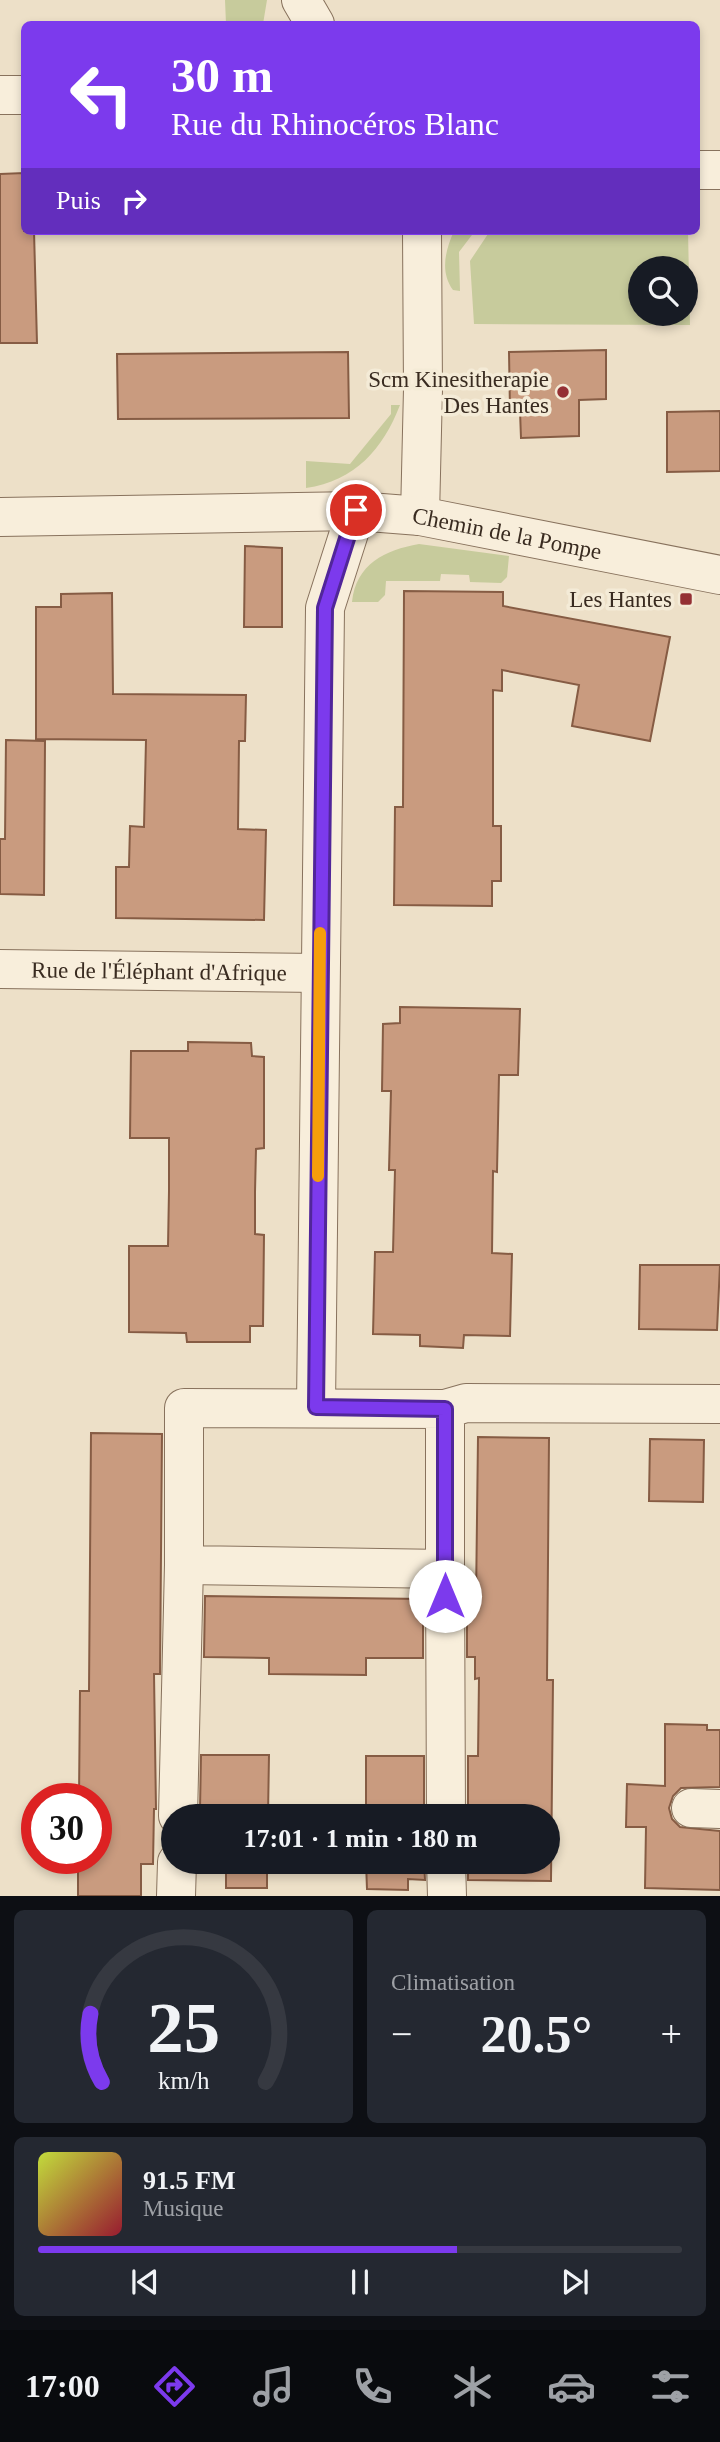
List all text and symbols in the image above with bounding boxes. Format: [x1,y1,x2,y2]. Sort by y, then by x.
text: 30 m [171,48,273,103]
icon: left [56,49,147,140]
text: Rue du Rhinocéros Blanc [171,106,499,142]
icon: right [115,182,153,220]
text: Puis [56,186,101,215]
map controls [628,256,698,326]
button: search [628,256,698,326]
place label: Scm Kinesitherapie Des Hantes [368,367,549,418]
marker: Scm Kinesitherapie Des Hantes [555,384,571,400]
pin [326,480,386,540]
icon: arrive [337,491,375,529]
street label: Chemin de la Pompe [410,502,604,564]
place label: Les Hantes [569,587,672,612]
marker: Les Hantes [678,591,694,607]
street label: Rue de l'Éléphant d'Afrique [31,957,287,985]
position arrow [408,1559,482,1633]
speed limit sign: 30 [21,1783,112,1874]
text: 17:01 · 1 min · 180 m [244,1824,478,1853]
text: Climatisation [391,1970,515,1995]
text: 25 [147,1988,220,2069]
text: 20.5° [481,2006,592,2063]
text: − [391,2013,412,2055]
text: + [661,2013,682,2055]
text: km/h [158,2067,210,2094]
text: 91.5 FM [143,2166,235,2195]
text: Musique [143,2196,224,2221]
icon: previous [126,2263,164,2301]
icon: pause [341,2263,379,2301]
icon: next [556,2263,594,2301]
icon: directions [150,2362,199,2411]
icon: music [249,2362,298,2411]
icon: phone [348,2362,397,2411]
icon: climate [448,2362,497,2411]
icon: car [547,2362,596,2411]
icon: filters [646,2362,695,2411]
text: 17:00 [25,2368,100,2404]

